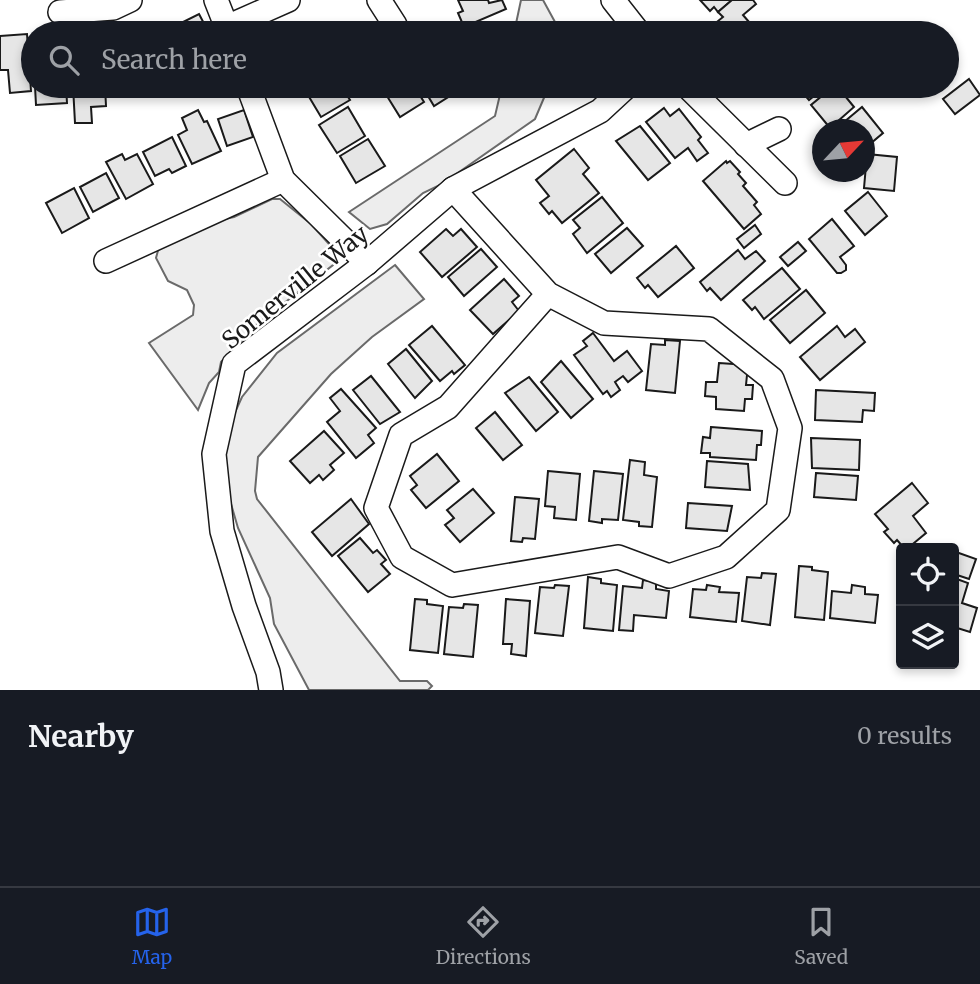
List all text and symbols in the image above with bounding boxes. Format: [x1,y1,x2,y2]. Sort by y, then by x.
search box [21,21,959,98]
icon: search [45,41,83,79]
text: Search here [101,43,247,76]
north arrow [812,119,875,182]
street label: Somerville Way [215,218,375,356]
map controls [896,543,959,669]
button: locate [896,543,959,606]
button: layers [896,606,959,669]
text: Nearby [28,717,134,755]
text: 0 results [857,721,952,750]
tab: Map [132,903,172,969]
tab: Directions [436,903,531,969]
tab: Saved [794,903,848,969]

